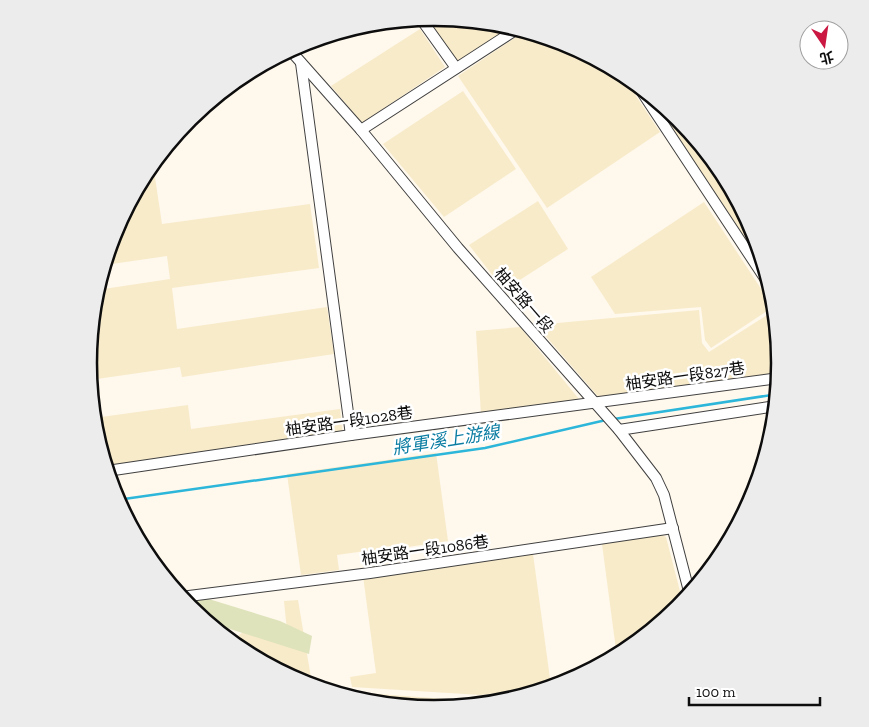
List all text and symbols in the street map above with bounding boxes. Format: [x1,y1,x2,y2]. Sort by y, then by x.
north arrow [799,20,849,70]
text: 北 [818,47,836,67]
street label: 柚安路一段 [491,264,557,336]
street label: 柚安路一段827巷 [624,358,746,394]
street label: 柚安路一段1028巷 [284,403,414,439]
water label: 將軍溪上游線 [391,420,503,459]
street label: 柚安路一段1086巷 [360,532,490,568]
scale bar [689,674,820,706]
text: 100 m [696,683,735,701]

